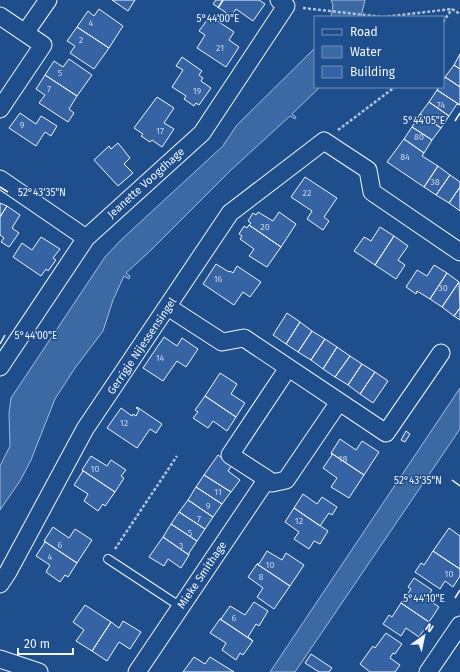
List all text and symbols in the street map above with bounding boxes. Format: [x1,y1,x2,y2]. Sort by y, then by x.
text: 5°44'00"E [197,13,239,25]
legend [314,16,444,88]
house number: 4 [89,18,94,28]
text: Road [350,25,378,39]
house number: 2 [79,35,83,45]
house number: 21 [216,43,224,53]
text: Water [350,45,382,59]
text: Building [350,65,396,79]
house number: 5 [58,68,63,78]
house number: 7 [47,84,51,94]
house number: 19 [193,86,202,96]
house number: 74 [437,100,445,110]
text: 5°44'05"E [403,115,445,127]
house number: 9 [20,120,25,130]
house number: 17 [156,126,164,136]
house number: 80 [414,132,424,142]
street label: Jeanette Voogdhage [105,145,187,221]
house number: 84 [400,152,410,162]
house number: 38 [430,177,440,187]
text: 52°43'35"N [18,187,66,199]
house number: 22 [303,188,311,198]
house number: 20 [260,222,270,232]
house number: 16 [214,274,223,284]
house number: 30 [438,283,448,293]
street label: Gerrigje Nijessensingel [105,295,179,397]
text: 5°44'00"E [15,330,57,342]
house number: 14 [156,353,165,363]
house number: 12 [120,418,128,428]
house number: 18 [339,454,347,464]
house number: 10 [91,464,99,474]
text: 52°43'35"N [394,475,442,487]
house number: 11 [214,487,222,497]
house number: 9 [206,501,211,511]
house number: 7 [197,514,201,524]
house number: 12 [295,516,303,526]
house number: 5 [188,528,193,538]
street label: Mieke Smithage [175,539,229,611]
house number: 6 [58,540,63,550]
house number: 3 [179,541,183,551]
house number: 4 [48,552,53,562]
house number: 10 [266,560,274,570]
house number: 10 [445,569,453,579]
house number: 8 [259,572,264,582]
text: 5°44'10"E [403,593,445,605]
house number: 6 [232,613,237,623]
north arrow [404,616,444,656]
text: N [423,621,436,635]
scale bar [18,630,73,656]
text: 20 m [24,637,50,651]

